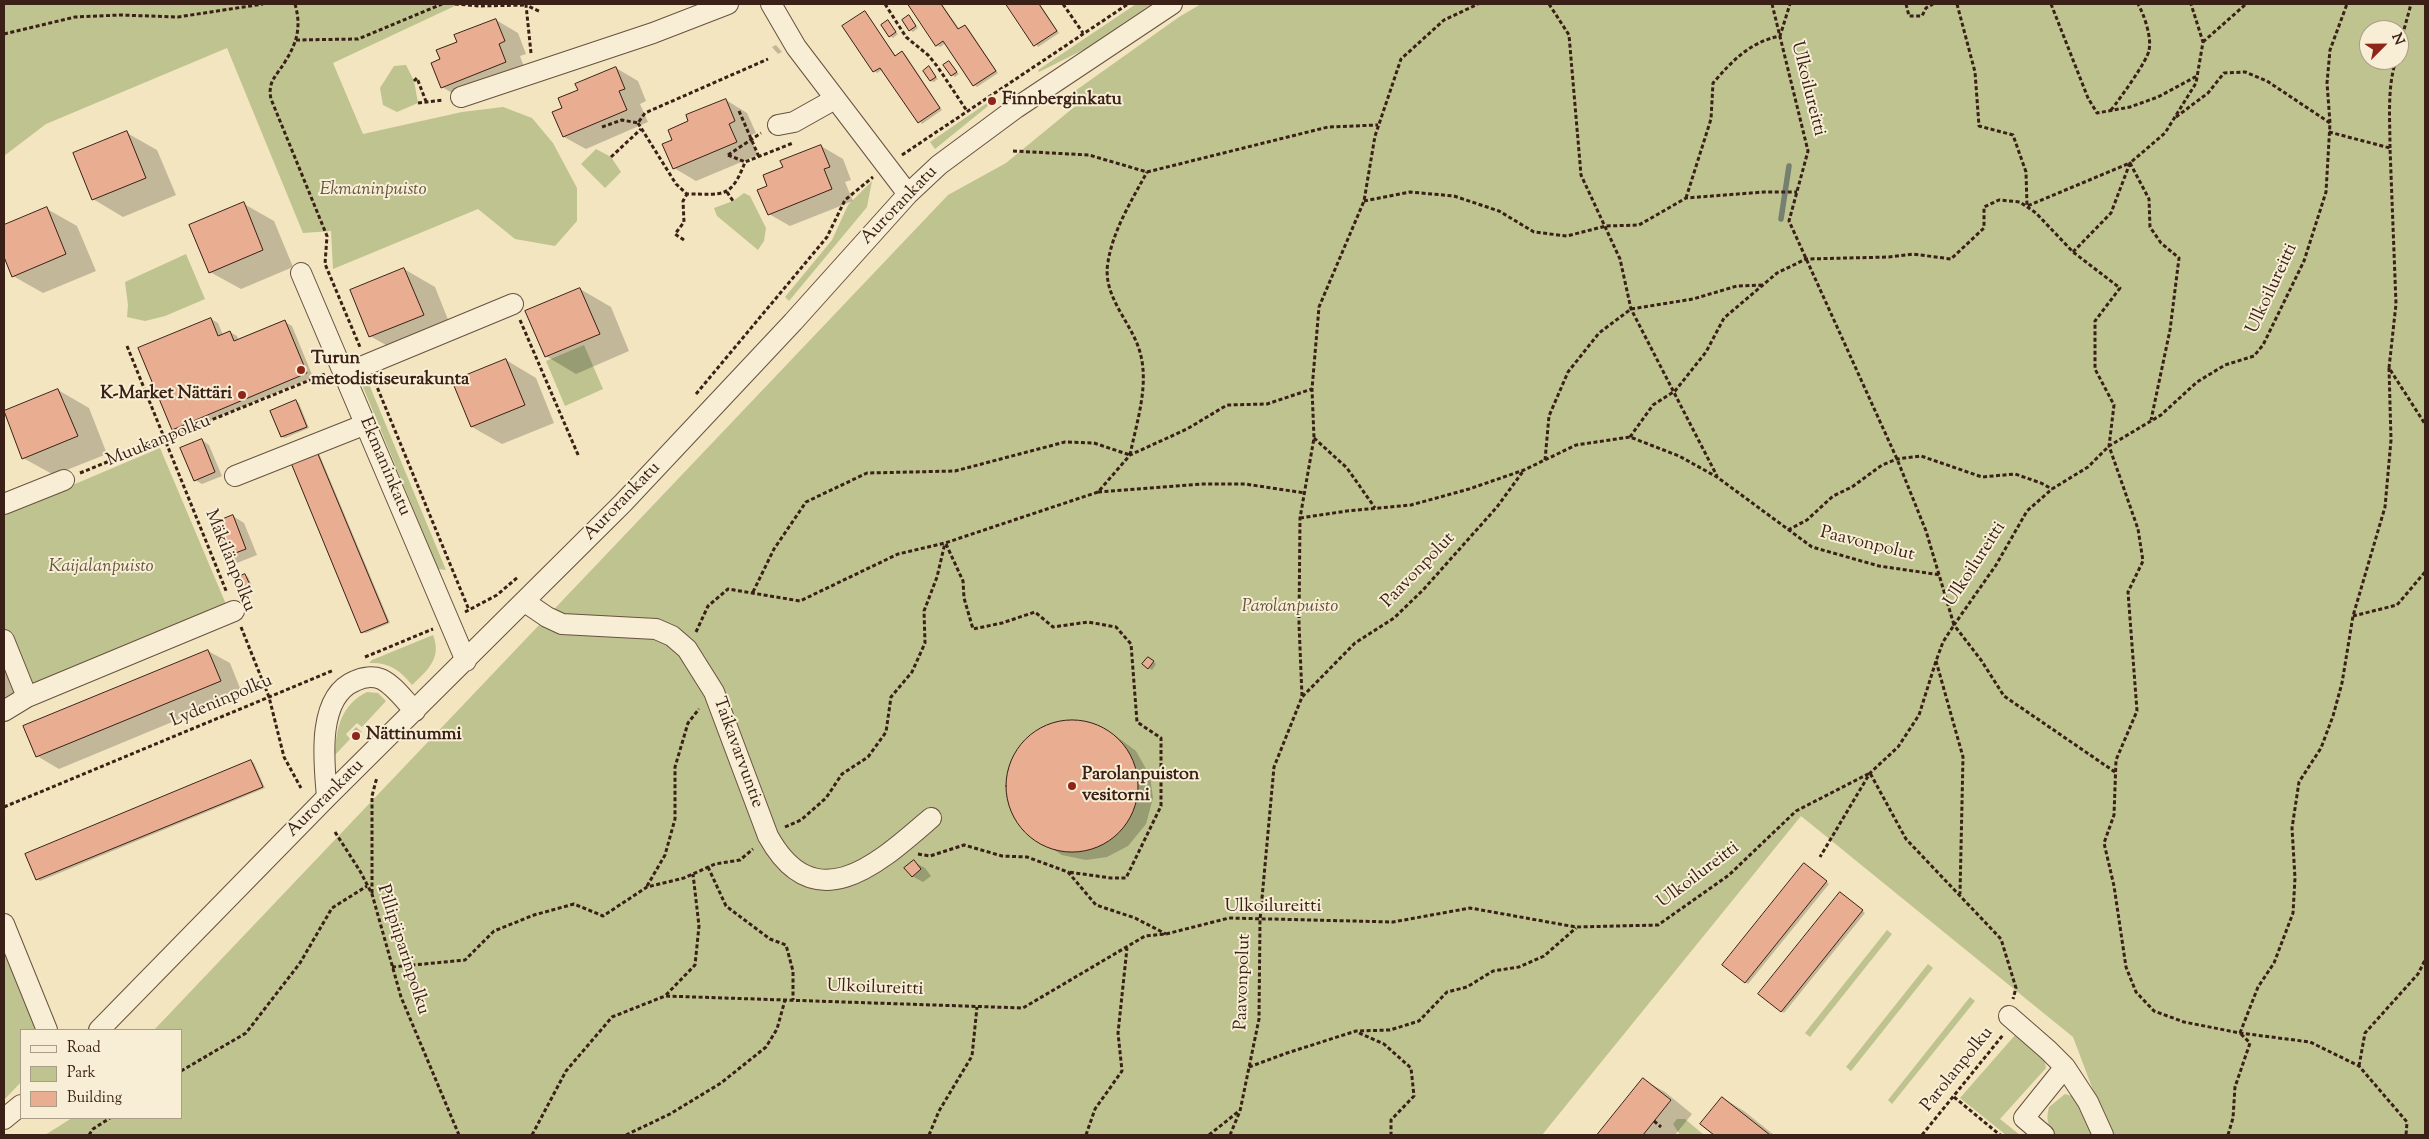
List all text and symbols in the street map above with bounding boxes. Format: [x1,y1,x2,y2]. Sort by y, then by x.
north arrow [2359,20,2409,70]
text: N [2385,30,2408,49]
street label: Ulkoilureitti [1785,39,1829,139]
place label: Finnberginkatu [1002,90,1122,112]
marker: Finnberginkatu [986,95,998,107]
street label: Aurorankatu [857,162,943,250]
park label: Ekmaninpuisto [319,180,427,202]
street label: Ulkoilureitti [2243,240,2303,338]
place label: Turun metodistiseurakunta [311,349,469,392]
marker: Turun metodistiseurakunta [295,364,307,376]
place label: K-Market Nättäri [100,384,232,406]
marker: K-Market Nättäri [236,389,248,401]
street label: Muukanpolku [104,411,214,473]
street label: Ekmaninkatu [354,414,414,520]
street label: Aurorankatu [580,458,666,546]
street label: Mäkilänpolku [199,507,259,615]
street label: Ulkoilureitti [1941,518,2011,612]
street label: Paavonpolut [1818,523,1916,567]
street label: Paavonpolut [1378,529,1460,613]
park label: Kaijalanpuisto [48,557,154,579]
park label: Parolanpuisto [1242,597,1338,619]
street label: Lydeninpolku [168,671,276,733]
street label: Taikavarvuntie [707,695,767,811]
place label: Nättinummi [366,725,462,747]
marker: Nättinummi [350,730,362,742]
street label: Aurorankatu [283,756,369,842]
place label: Parolanpuiston vesitorni [1082,765,1199,808]
marker: Parolanpuiston vesitorni [1066,780,1078,792]
street label: Ulkoilureitti [1654,838,1744,914]
street label: Pillipiiparinpolku [371,882,433,1018]
street label: Ulkoilureitti [1224,897,1322,919]
street label: Paavonpolut [1232,933,1256,1031]
street label: Ulkoilureitti [826,977,924,1001]
street label: Parolanpolku [1917,1023,1999,1117]
legend [20,1029,182,1119]
text: Road [67,1038,101,1059]
text: Park [67,1063,96,1084]
text: Building [67,1088,122,1109]

